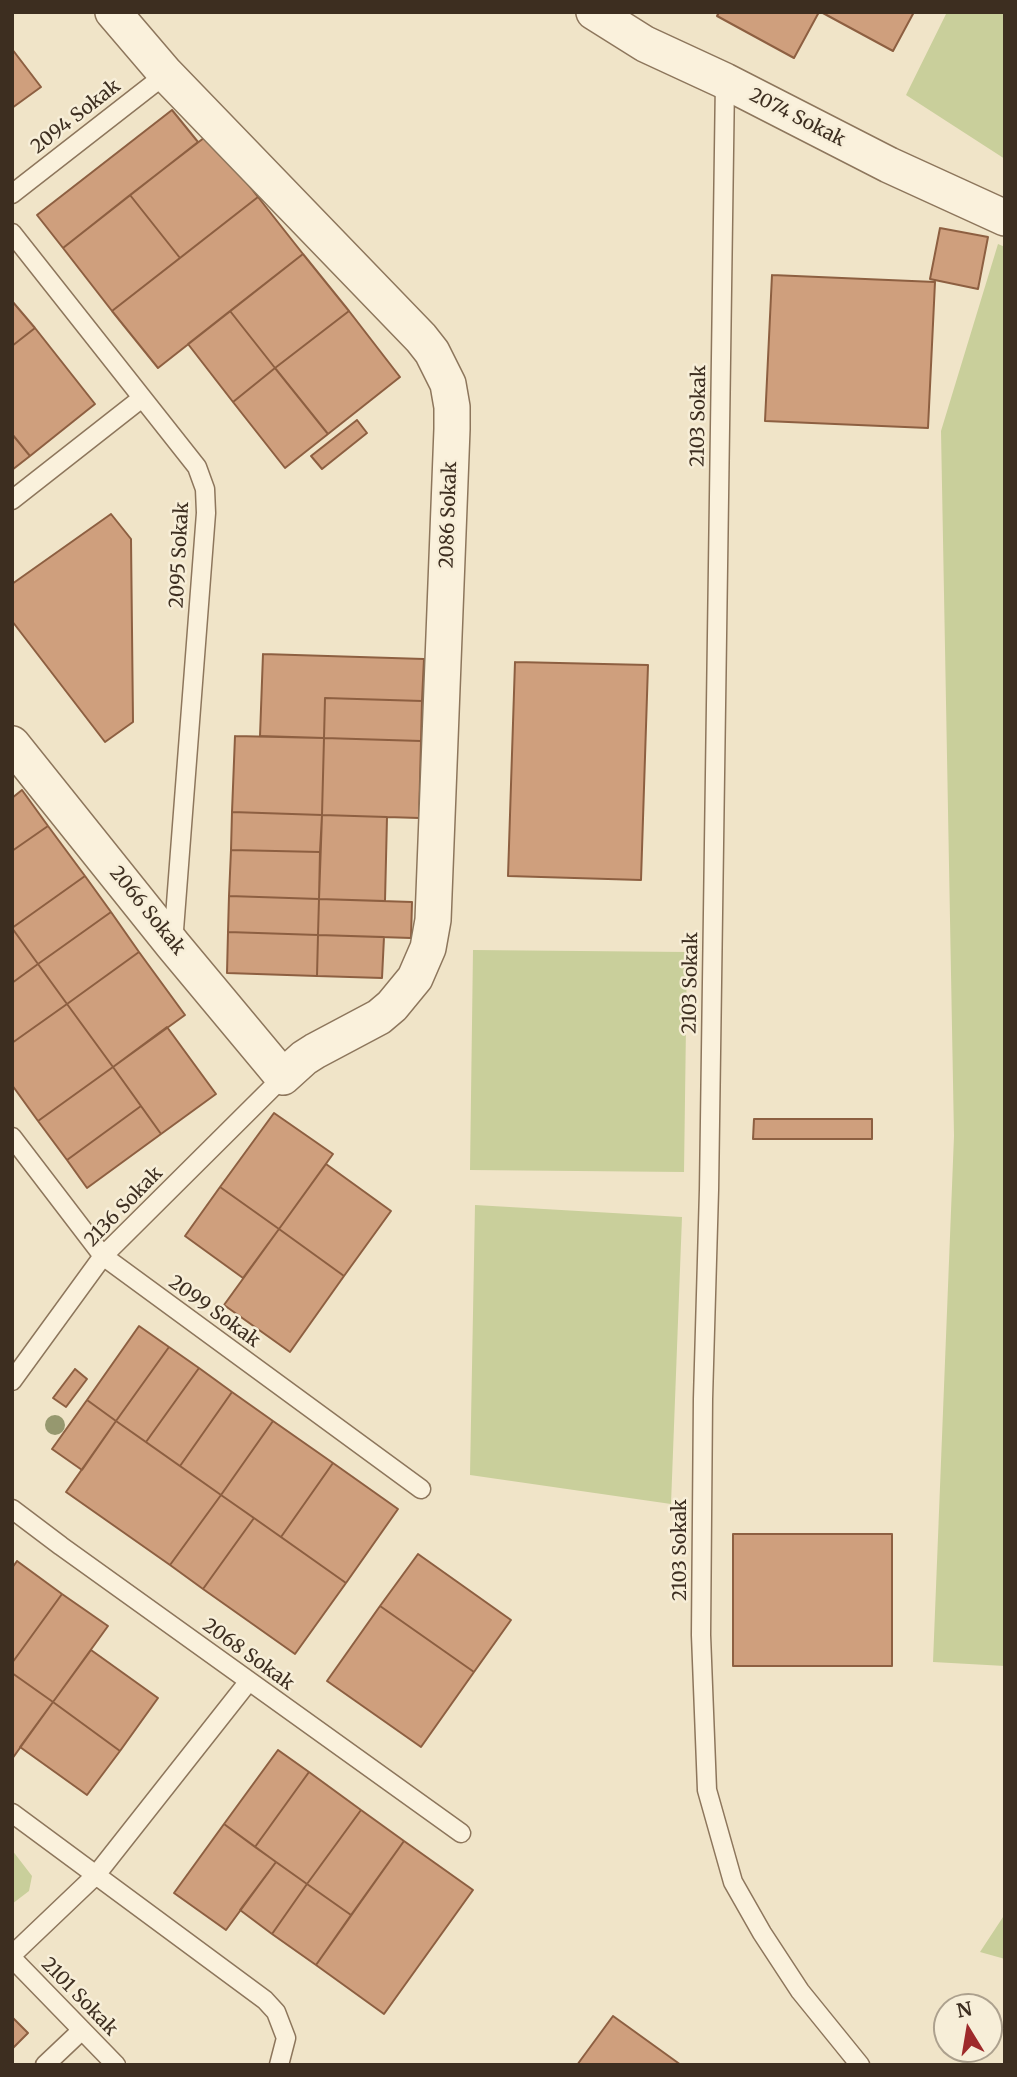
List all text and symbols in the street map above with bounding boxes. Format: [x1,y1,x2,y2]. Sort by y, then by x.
street label: 2094 Sokak [27,75,125,159]
street label: 2074 Sokak [745,84,849,152]
street label: 2103 Sokak [687,365,711,467]
street label: 2086 Sokak [436,461,462,569]
street label: 2095 Sokak [166,501,194,609]
street label: 2066 Sokak [104,862,190,960]
street label: 2103 Sokak [679,932,703,1034]
street label: 2136 Sokak [80,1162,168,1252]
street label: 2099 Sokak [164,1271,264,1353]
street label: 2103 Sokak [670,1499,692,1601]
street label: 2068 Sokak [198,1614,298,1696]
street label: 2101 Sokak [36,1953,122,2041]
north arrow [933,1993,1003,2063]
text: N [955,1996,974,2023]

